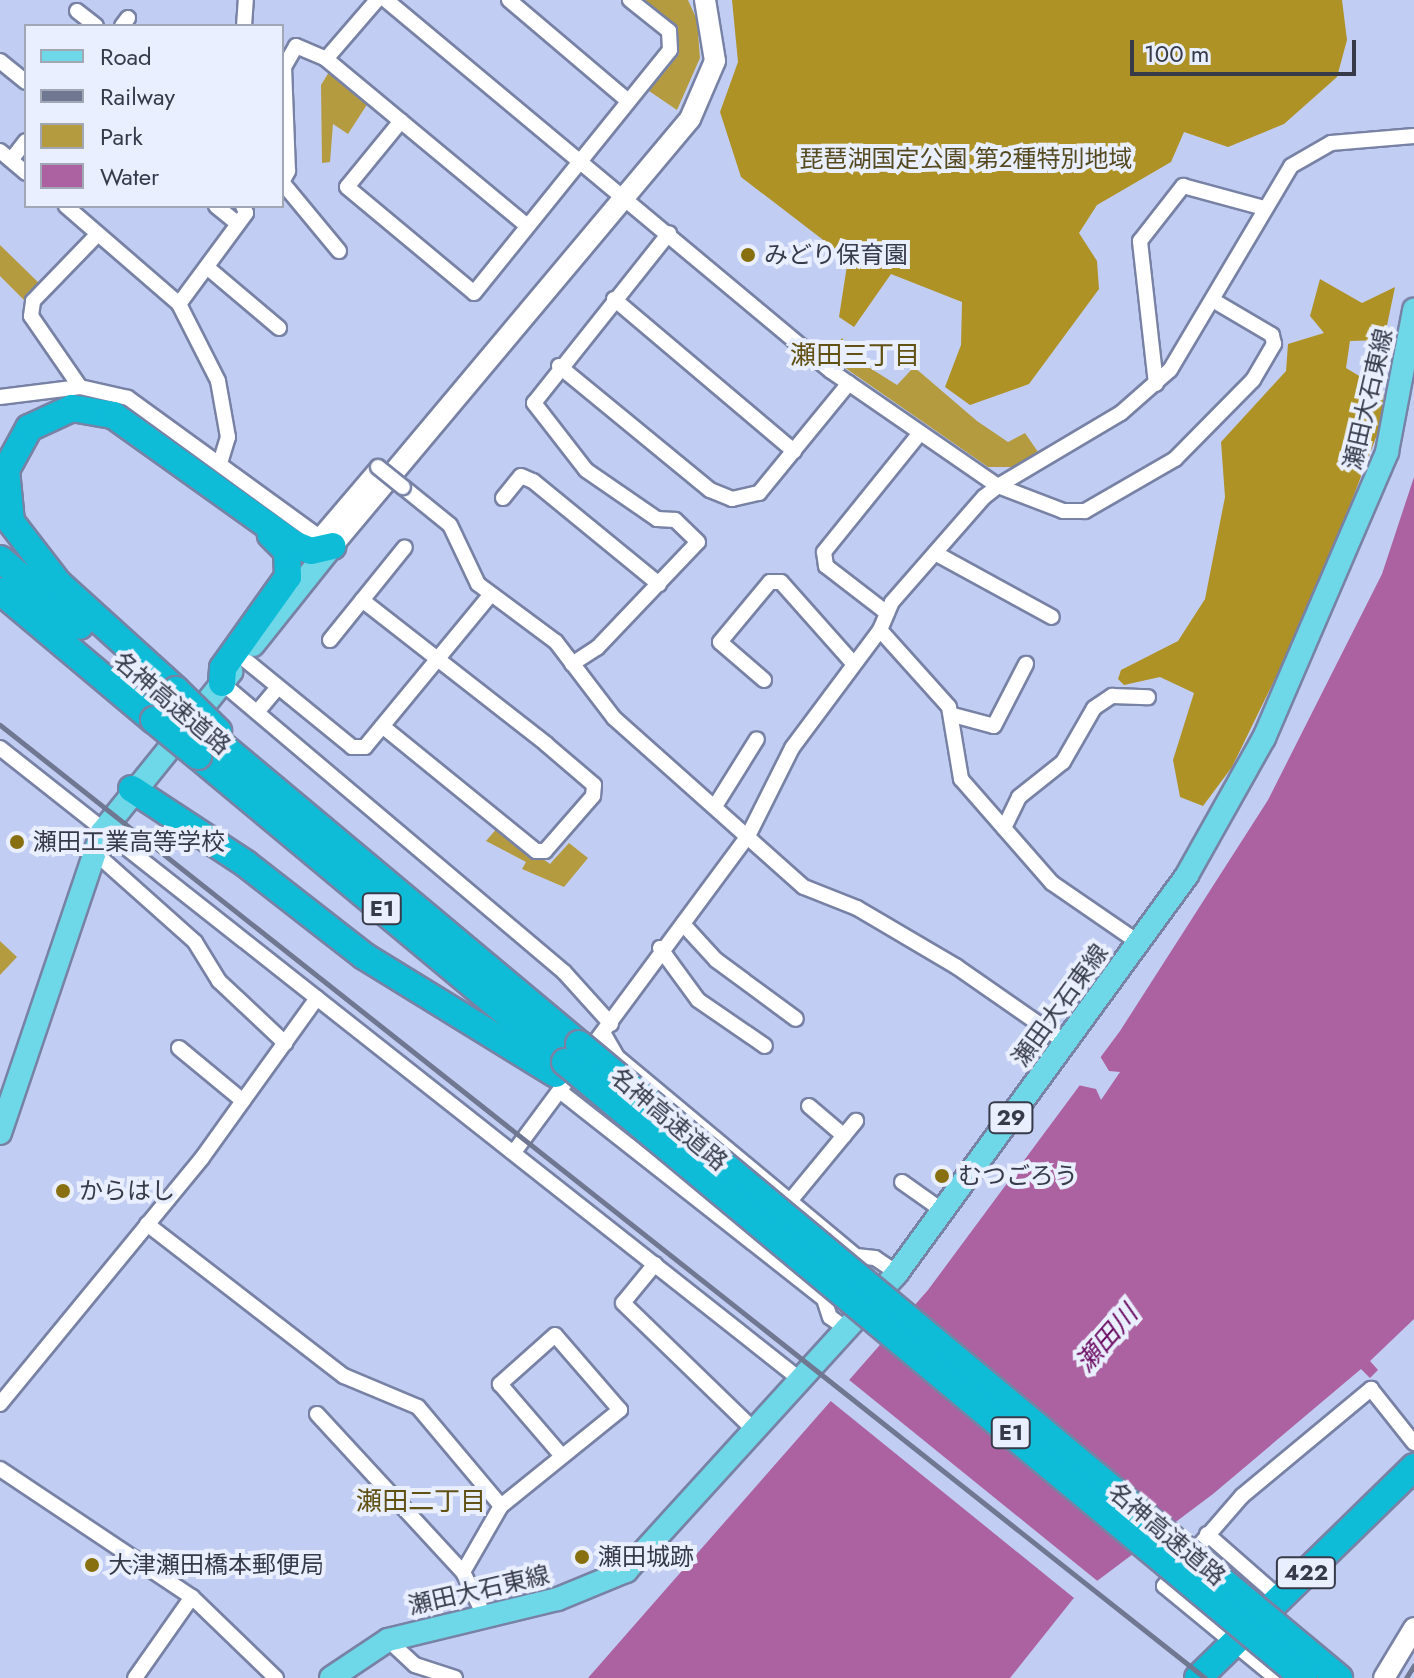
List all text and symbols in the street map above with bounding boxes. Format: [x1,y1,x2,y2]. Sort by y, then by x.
legend [24,24,284,208]
scale bar [1134,24,1360,74]
text: 100 m [1144,36,1210,71]
text: Road [100,39,152,74]
text: Railway [100,79,175,114]
text: Park [100,119,143,154]
park label: 琵琶湖国定公園 第2種特別地域 [800,145,1132,173]
text: Water [100,159,159,194]
place label: みどり保育園 [764,241,908,269]
marker: みどり保育園 [739,246,757,264]
street label: 瀬田大石東線 [1338,326,1398,472]
district label: 瀬田三丁目 [790,340,920,372]
street label: 名神高速道路 [108,646,236,760]
place label: 瀬田工業高等学校 [33,828,225,856]
marker: 瀬田工業高等学校 [8,833,26,851]
road number: E1 [360,891,404,927]
street label: 瀬田大石東線 [1006,938,1114,1072]
street label: 名神高速道路 [605,1062,733,1176]
road number: 29 [987,1100,1035,1136]
place label: むつごろう [958,1162,1078,1190]
marker: むつごろう [933,1167,951,1185]
place label: からはし [79,1177,175,1205]
marker: からはし [54,1182,72,1200]
water label: 瀬田川 [1070,1299,1144,1379]
road number: E1 [989,1415,1033,1451]
street label: 名神高速道路 [1103,1477,1231,1591]
district label: 瀬田二丁目 [356,1486,486,1518]
place label: 瀬田城跡 [598,1543,694,1571]
marker: 瀬田城跡 [573,1548,591,1566]
place label: 大津瀬田橋本郵便局 [108,1551,324,1579]
road number: 422 [1274,1555,1338,1591]
marker: 大津瀬田橋本郵便局 [83,1556,101,1574]
street label: 瀬田大石東線 [406,1560,552,1620]

